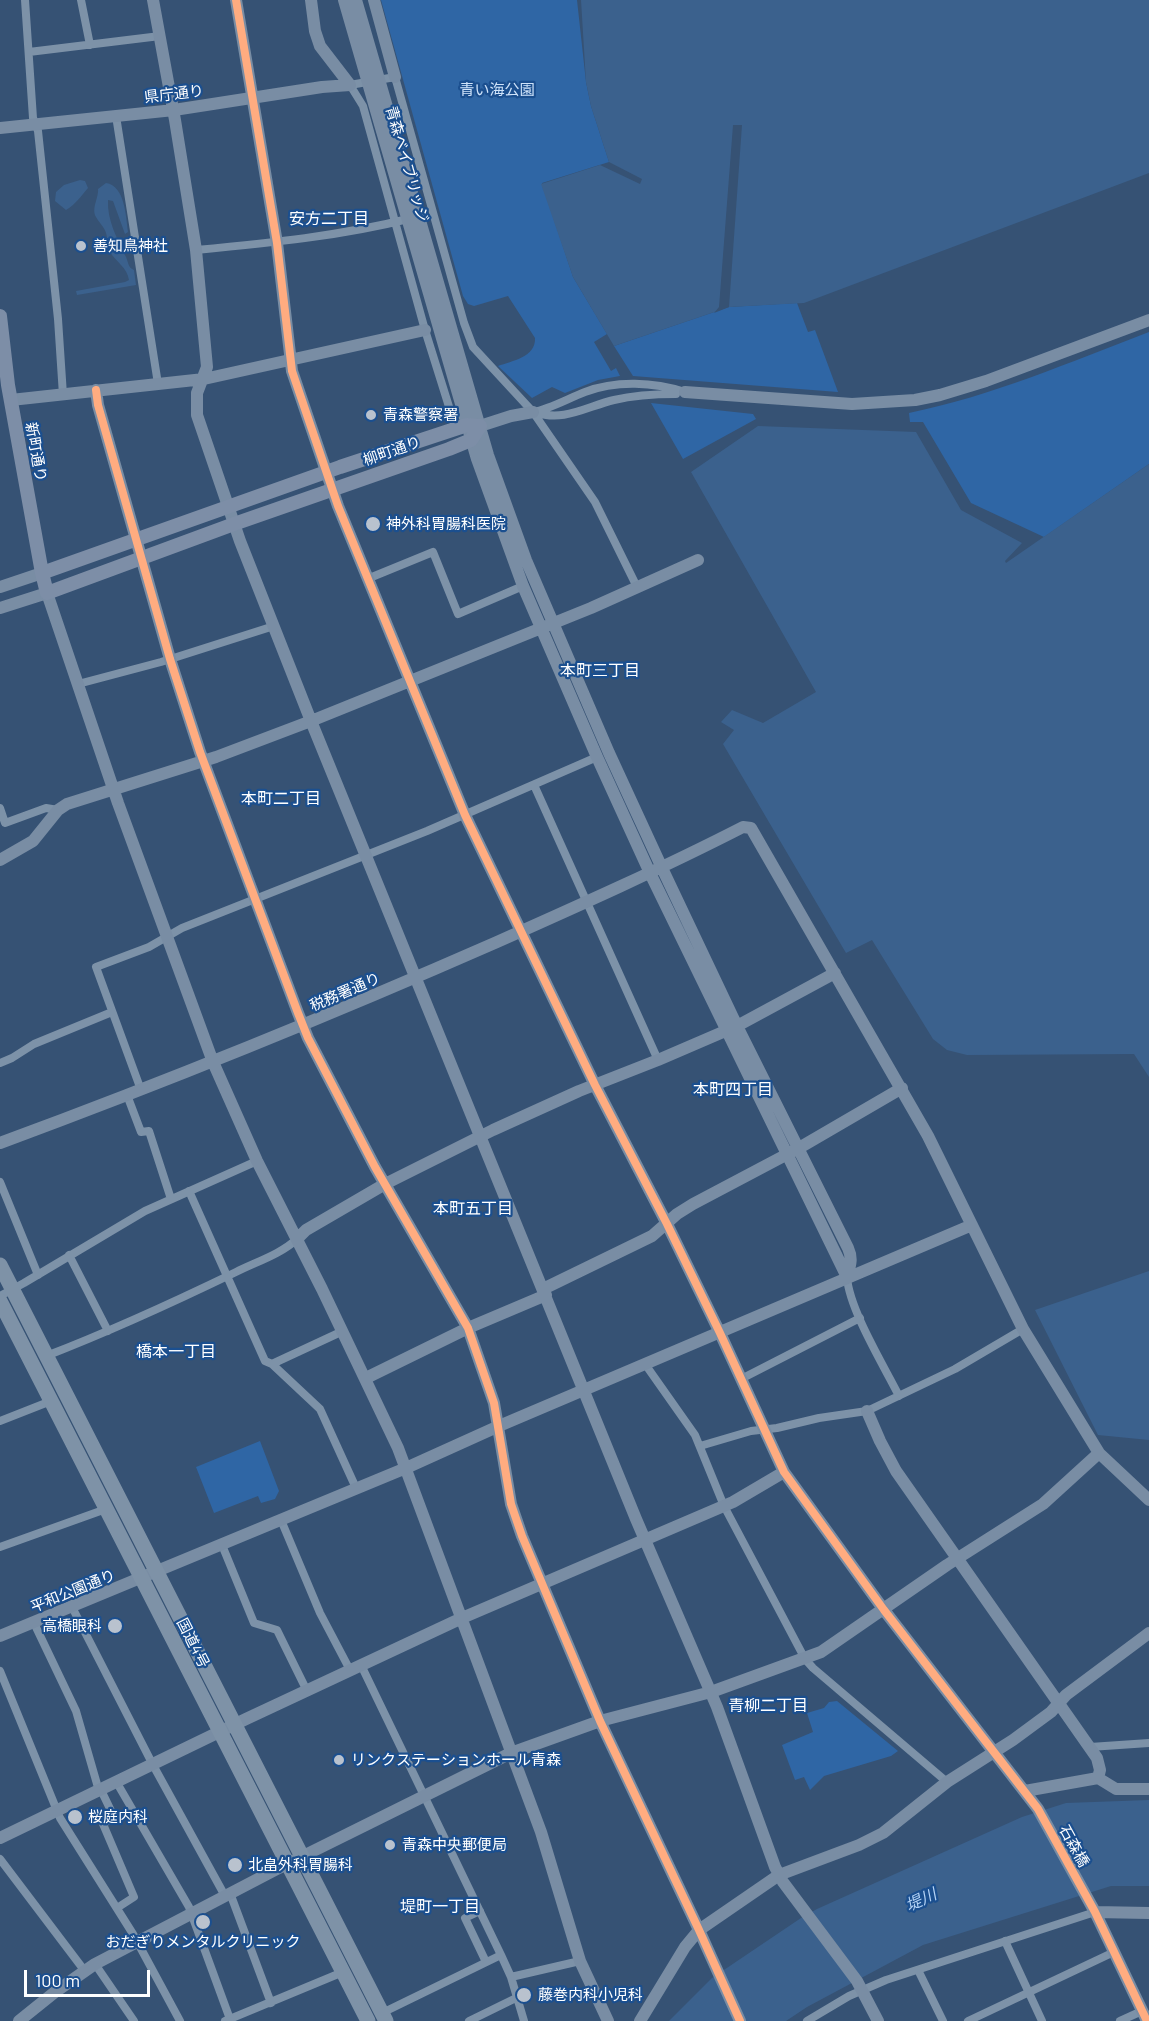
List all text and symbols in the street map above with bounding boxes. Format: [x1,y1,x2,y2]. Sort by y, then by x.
street label: 県庁通り [143,81,205,107]
park label: 青い海公園 [460,81,534,99]
street label: 青森ベイブリッジ [382,104,432,224]
district label: 安方二丁目 [289,209,369,229]
place label: 善知鳥神社 [93,237,168,255]
marker: 善知鳥神社 [74,239,88,253]
place label: 青森警察署 [383,406,458,424]
marker: 青森警察署 [364,408,378,422]
street label: 新町通り [22,421,50,483]
street label: 柳町通り [361,433,423,469]
marker: 神外科胃腸科医院 [364,515,382,533]
place label: 神外科胃腸科医院 [386,515,506,533]
district label: 本町三丁目 [560,661,640,681]
district label: 本町二丁目 [241,789,321,809]
street label: 税務署通り [307,969,383,1015]
district label: 本町四丁目 [693,1080,773,1100]
district label: 本町五丁目 [433,1199,513,1219]
district label: 橋本一丁目 [136,1342,216,1362]
street label: 平和公園通り [28,1566,118,1616]
street label: 国道4号 [173,1615,213,1671]
place label: 高橋眼科 [42,1617,102,1635]
marker: 高橋眼科 [106,1617,124,1635]
district label: 青柳二丁目 [728,1696,808,1716]
place label: リンクステーションホール青森 [351,1751,561,1769]
marker: リンクステーションホール青森 [332,1753,346,1767]
marker: 桜庭内科 [66,1808,84,1826]
place label: 桜庭内科 [88,1808,148,1826]
street label: 石森橋 [1055,1822,1093,1870]
place label: 青森中央郵便局 [402,1836,507,1854]
marker: 青森中央郵便局 [383,1838,397,1852]
marker: 北畠外科胃腸科 [226,1856,244,1874]
place label: 北畠外科胃腸科 [248,1856,353,1874]
water label: 堤川 [902,1885,940,1915]
district label: 堤町一丁目 [400,1897,480,1917]
marker: おだぎりメンタルクリニック [194,1913,212,1931]
place label: おだぎりメンタルクリニック [106,1933,300,1951]
scale bar [27,1958,153,1996]
text: 100 m [35,1969,80,1991]
marker: 藤巻内科小児科 [515,1986,533,2004]
place label: 藤巻内科小児科 [538,1986,643,2004]

